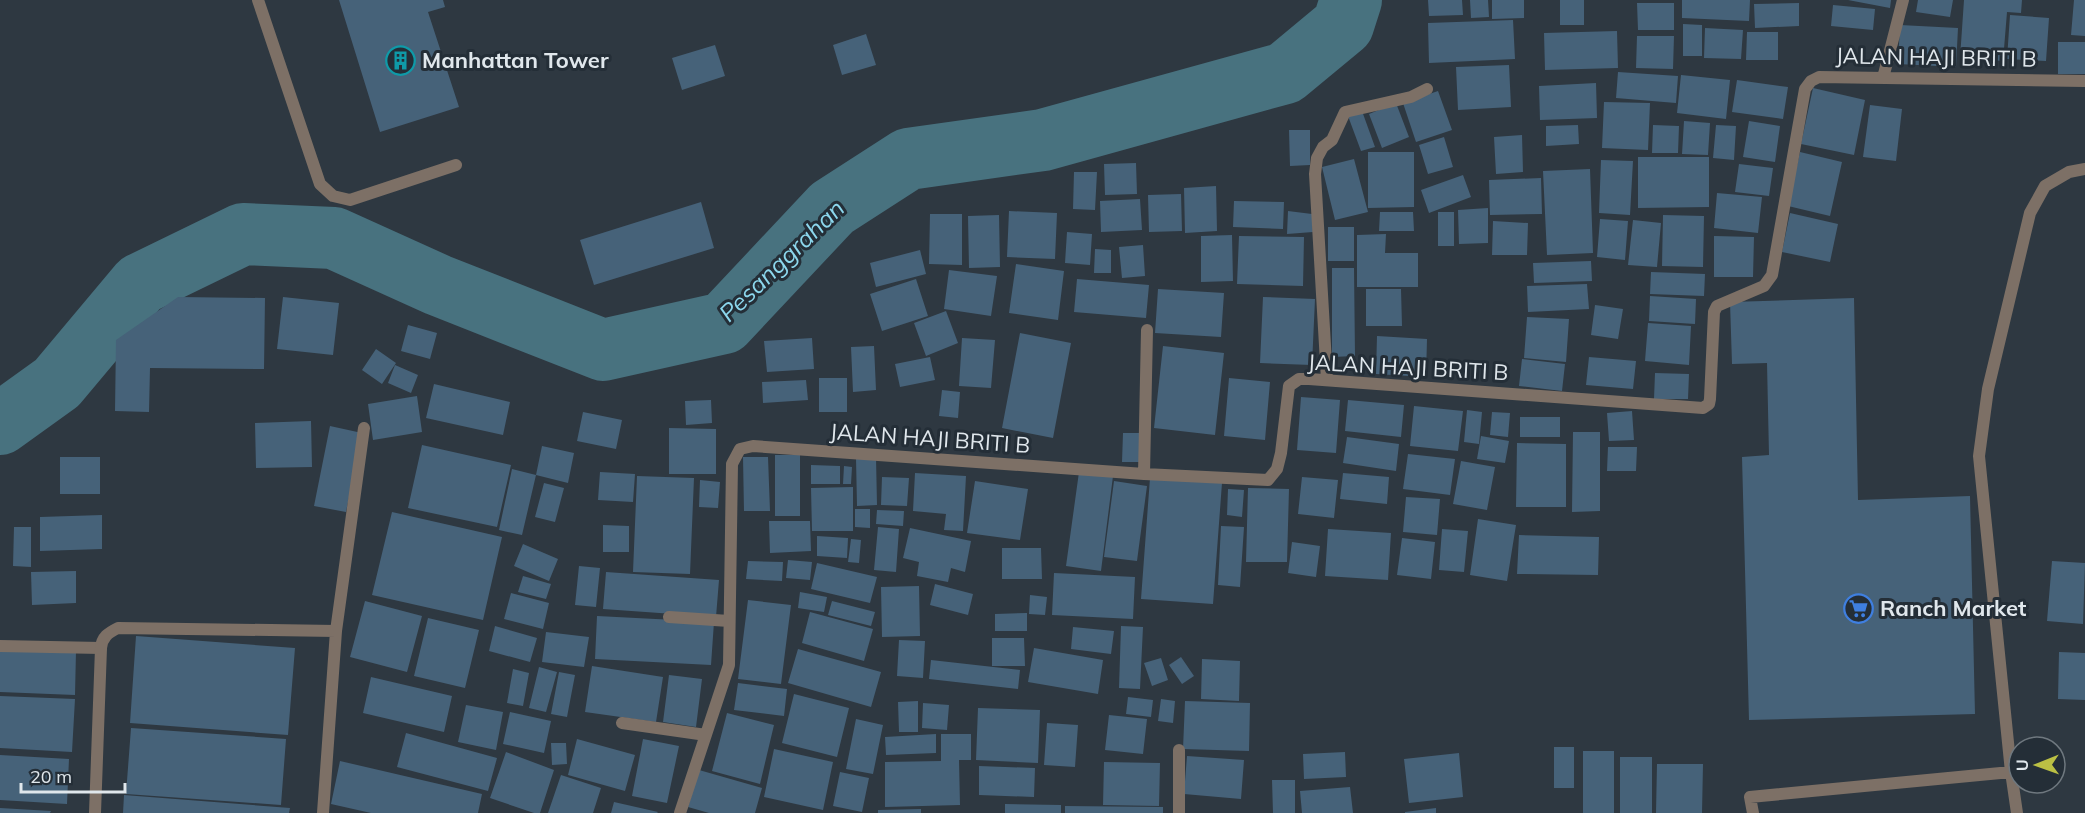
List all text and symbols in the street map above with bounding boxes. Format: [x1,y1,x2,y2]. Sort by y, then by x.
street label: JALAN HAJI BRITI B [1835,41,2037,73]
building icon: Manhattan Tower [385,44,417,76]
place label: Manhattan Tower [422,46,609,74]
water label: Pesanggrahan [712,193,850,328]
street label: JALAN HAJI BRITI B [1307,348,1509,386]
street label: JALAN HAJI BRITI B [829,417,1031,459]
supermarket icon: Ranch Market [1843,592,1875,624]
place label: Ranch Market [1880,594,2026,622]
north arrow [2007,735,2067,795]
scale bar [21,756,124,794]
text: U [2012,759,2032,771]
text: 20 m [30,765,72,788]

